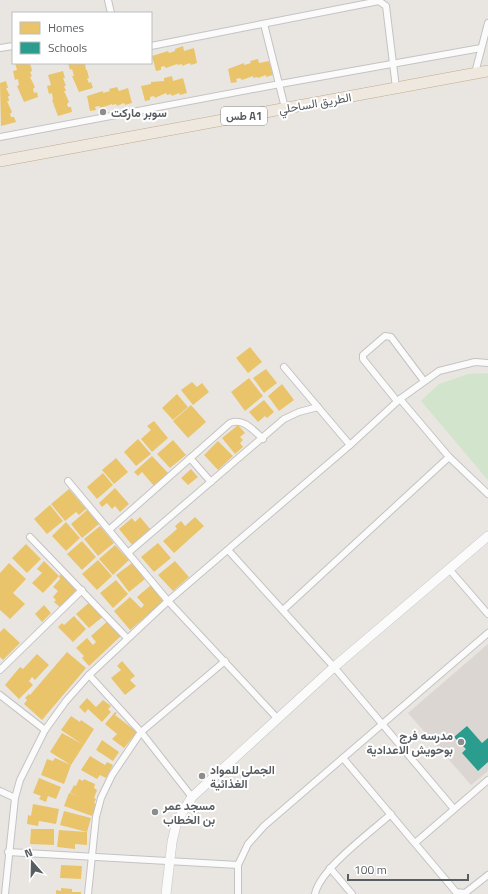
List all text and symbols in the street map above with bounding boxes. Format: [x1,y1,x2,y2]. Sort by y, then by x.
legend [12,12,152,64]
text: Homes [48,18,84,37]
text: Schools [48,38,88,57]
street label: الطريق الساحلي [277,87,353,120]
place label: سوبر ماركت [111,103,167,122]
marker: سوبر ماركت [98,107,108,117]
road number: طس A1 [221,107,267,125]
place label: مدرسه فرج بوحويش الاعدادية [366,726,453,759]
marker: مدرسه فرج بوحويش الاعدادية [456,737,466,747]
place label: الجملي للمواد الغذائية [210,760,275,793]
marker: الجملي للمواد الغذائية [197,771,207,781]
place label: مسجد عمر بن الخطاب [162,796,215,829]
marker: مسجد عمر بن الخطاب [150,807,160,817]
north arrow [12,842,52,882]
text: N [22,844,35,861]
scale bar [348,856,468,882]
text: 100 m [354,860,387,879]

